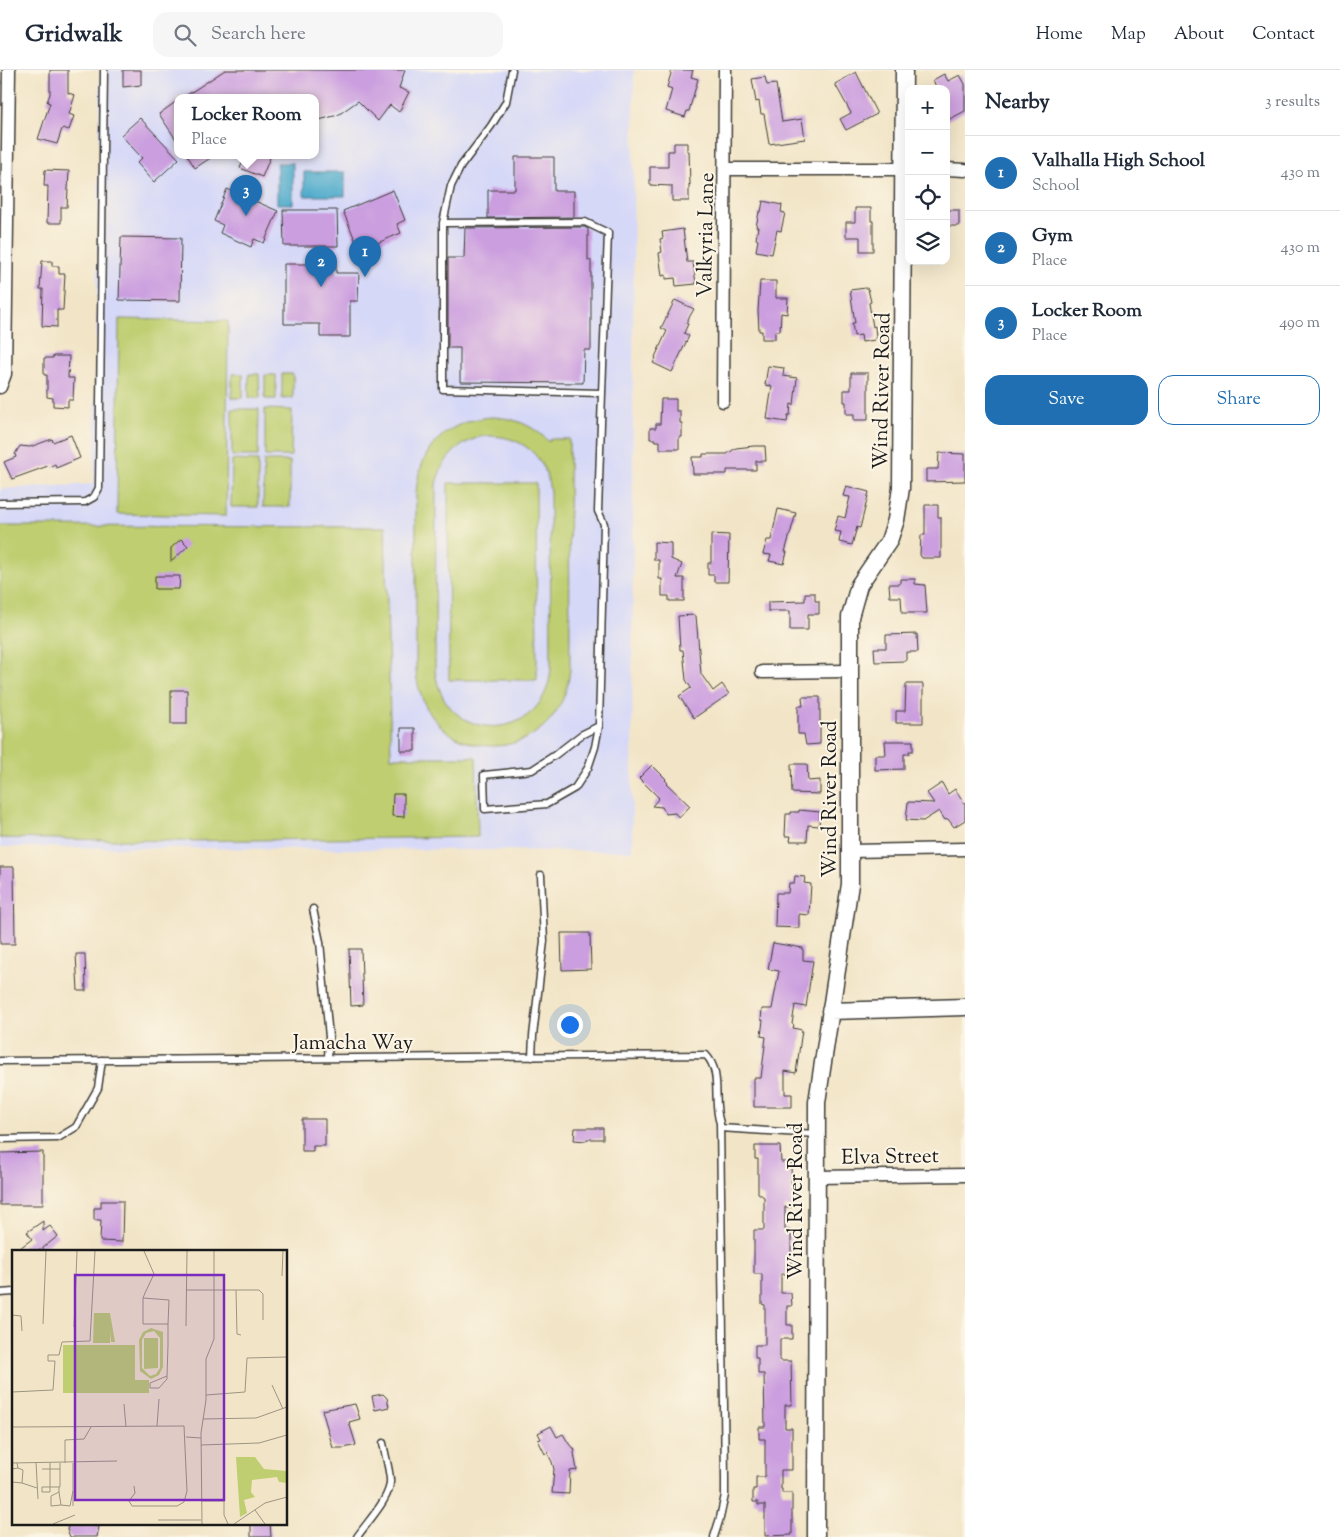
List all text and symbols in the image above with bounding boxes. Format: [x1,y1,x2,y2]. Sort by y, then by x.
search box [153,12,503,57]
text: Gridwalk [25,18,123,52]
icon: search [171,21,199,49]
text: Search here [211,21,306,48]
text: Home [1036,22,1083,48]
text: Map [1111,22,1146,48]
text: About [1174,22,1224,48]
text: Contact [1252,22,1315,48]
map controls [905,85,950,265]
button: + [905,85,950,130]
text: Nearby [985,88,1050,118]
text: 3 results [1265,91,1320,114]
popup [174,94,319,159]
text: Locker Room [192,102,301,129]
text: Place [192,129,227,152]
button: − [905,130,950,175]
text: Valhalla High School [1032,148,1205,175]
text: 1 [998,162,1004,185]
text: 430 m [1281,162,1320,185]
street label: Valkyria Lane [691,172,723,298]
pin: 3 [230,175,262,216]
button: locate [905,175,950,220]
text: School [1032,175,1080,198]
button: layers [905,220,950,265]
text: Gym [1032,223,1073,250]
pin: 1 [349,236,381,277]
text: 2 [997,237,1005,260]
text: 430 m [1281,237,1320,260]
pin: 2 [305,246,337,287]
text: Place [1032,250,1067,273]
text: Locker Room [1032,298,1142,325]
street label: Wind River Road [867,312,899,470]
text: 3 [998,312,1004,335]
text: 490 m [1279,312,1320,335]
text: Place [1032,325,1067,348]
button: Save [985,375,1148,425]
button: Share [1158,375,1320,425]
street label: Wind River Road [816,720,846,878]
your location [557,1012,583,1038]
street label: Jamacha Way [292,1029,414,1059]
street label: Wind River Road [782,1122,812,1280]
street label: Elva Street [841,1142,939,1174]
inset map [12,1250,288,1524]

